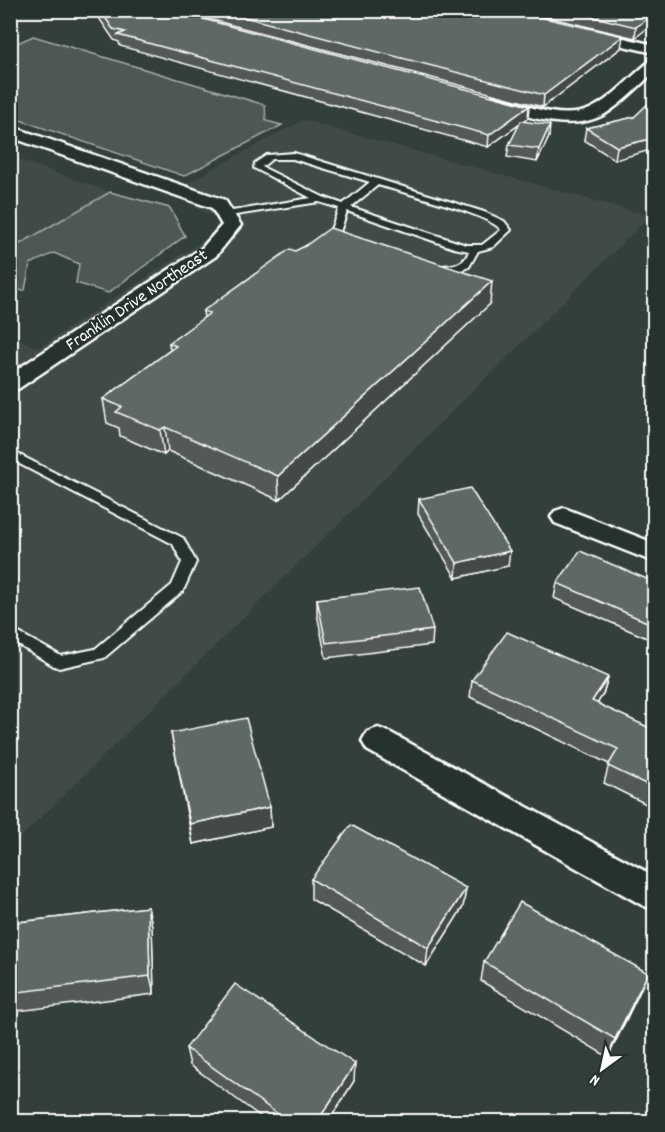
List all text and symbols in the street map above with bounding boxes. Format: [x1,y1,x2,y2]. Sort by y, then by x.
street label: Franklin Drive Northeast [61,244,214,358]
north arrow [572,1039,632,1099]
text: N [586,1068,605,1091]

